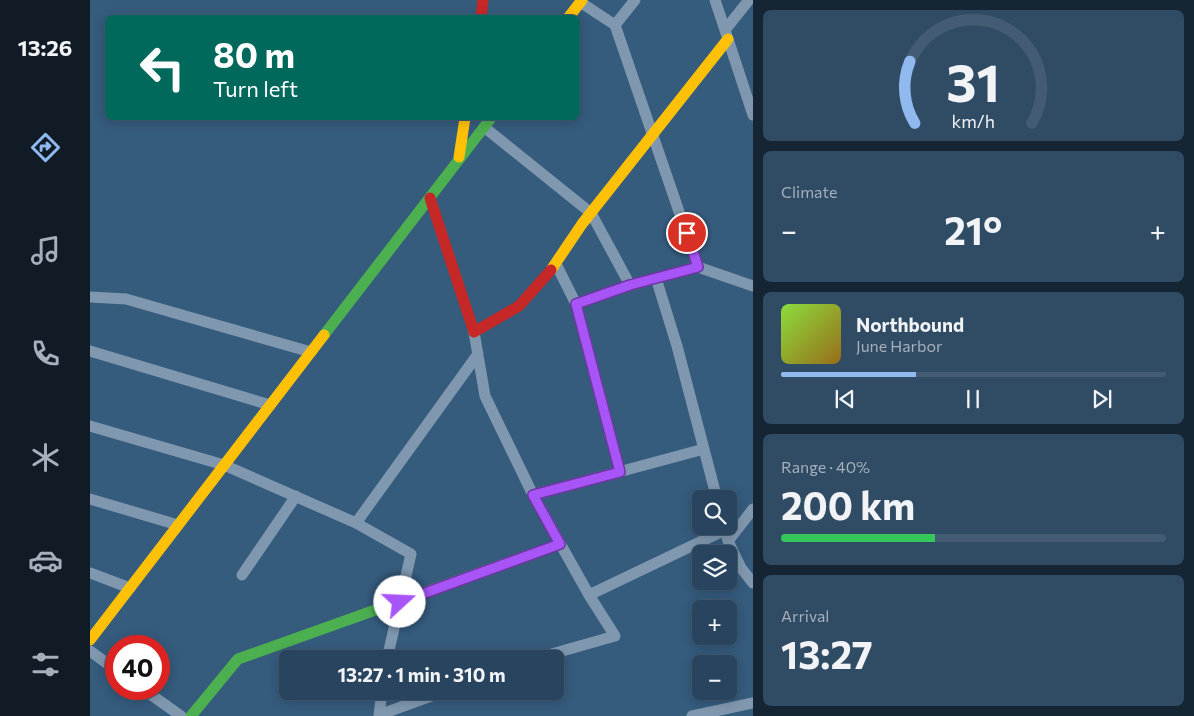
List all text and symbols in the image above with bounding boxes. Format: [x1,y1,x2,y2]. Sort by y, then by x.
text: 80 m [213,32,295,75]
text: 13:26 [18,34,72,61]
icon: left [130,35,195,100]
text: 31 [947,49,1000,113]
text: Turn left [213,75,298,102]
text: km/h [952,110,995,132]
icon: directions [28,130,63,165]
text: Climate [781,182,837,201]
text: 21° [944,206,1002,253]
pin [666,212,708,254]
text: − [781,213,797,247]
text: + [1150,213,1166,247]
icon: arrive [673,219,701,247]
icon: music [28,233,63,268]
text: Northbound [856,313,964,336]
icon: phone [28,336,63,371]
text: June Harbor [856,336,942,355]
icon: previous [831,385,859,413]
icon: pause [959,385,987,413]
icon: next [1088,385,1116,413]
icon: climate [28,440,63,475]
text: Range · 40% [781,457,870,476]
text: 200 km [781,481,915,528]
map controls [692,490,737,700]
button: search [692,490,737,535]
icon: car [28,543,63,578]
button: layers [692,545,737,590]
position arrow [373,575,425,627]
button: + [692,600,737,645]
text: Arrival [781,606,829,625]
text: 13:27 [781,630,873,677]
speed limit sign: 40 [105,635,170,700]
icon: filters [28,647,63,682]
button: − [692,655,737,700]
text: 13:27 · 1 min · 310 m [338,663,505,686]

